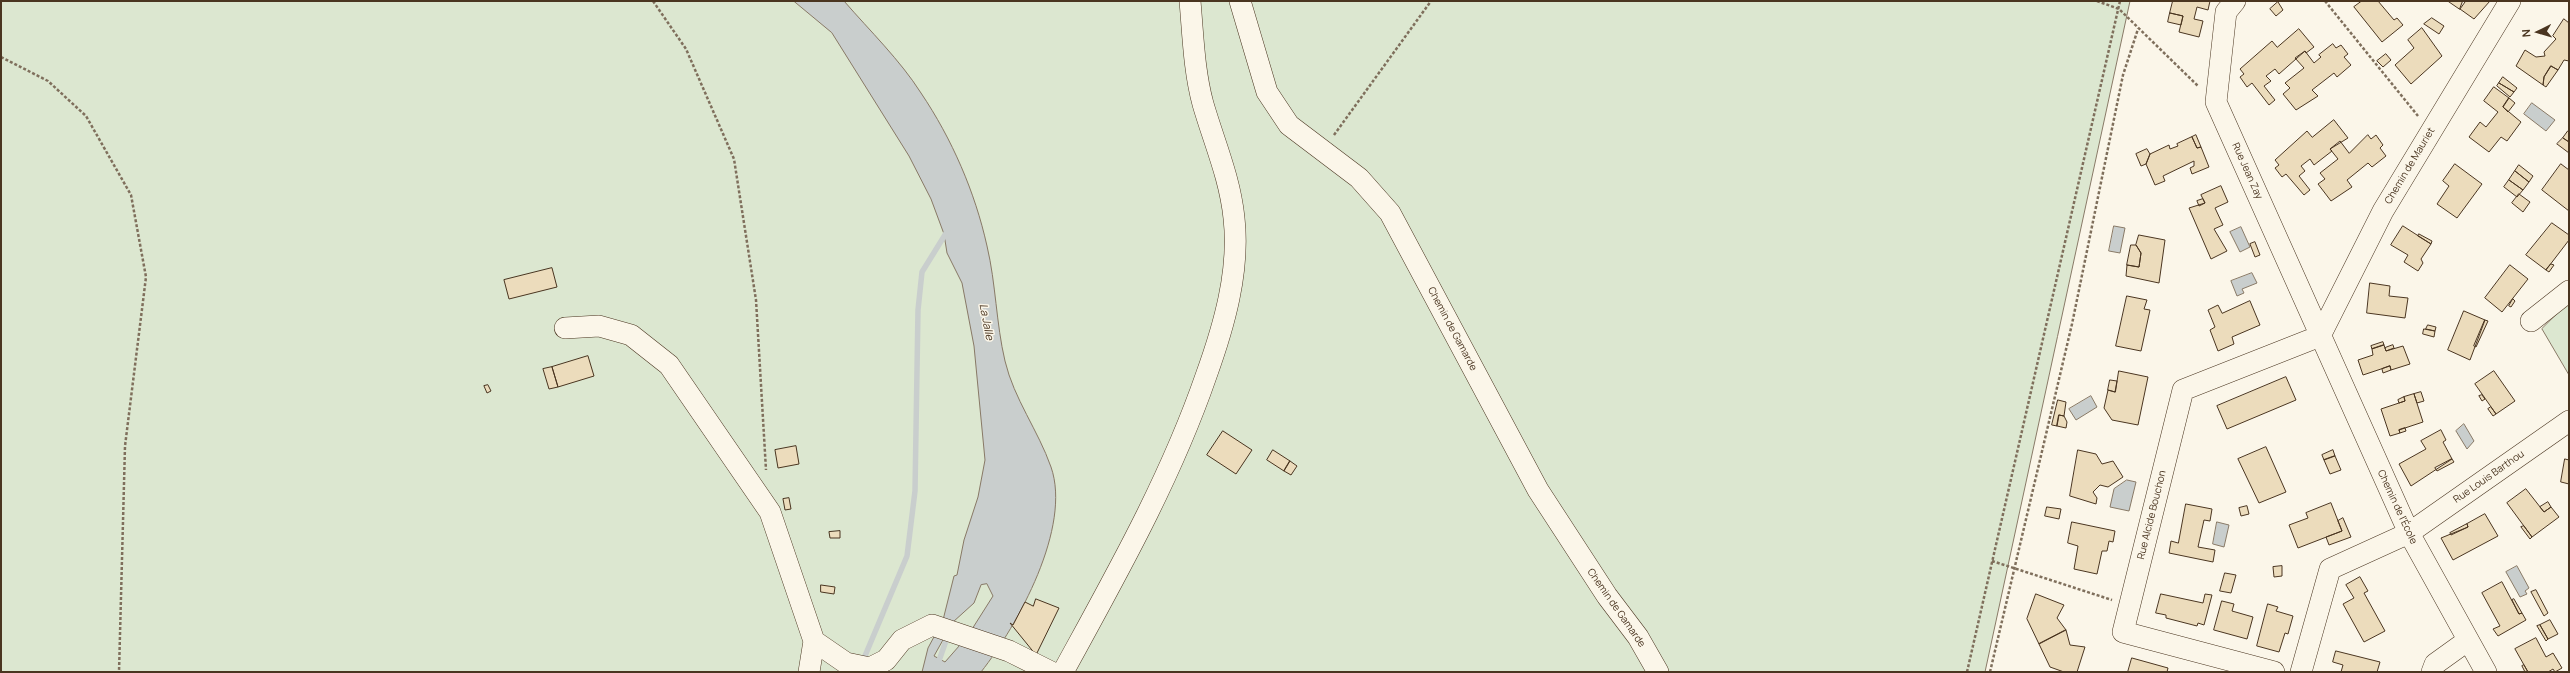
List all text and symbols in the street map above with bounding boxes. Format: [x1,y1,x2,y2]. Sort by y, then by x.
north arrow [2518,12,2558,52]
text: N [2518,28,2533,38]
street label: Chemin de Mauriet [2382,126,2438,206]
street label: Rue Jean Zay [2229,141,2265,201]
street label: Chemin de Gamarde [1425,285,1479,373]
water label: La Jalle [976,303,996,341]
street label: Rue Louis Barthou [2451,448,2527,506]
street label: Chemin de l'École [2375,468,2419,546]
street label: Rue Alcide Bouchon [2135,469,2169,561]
street label: Chemin de Gamarde [1584,566,1648,650]

